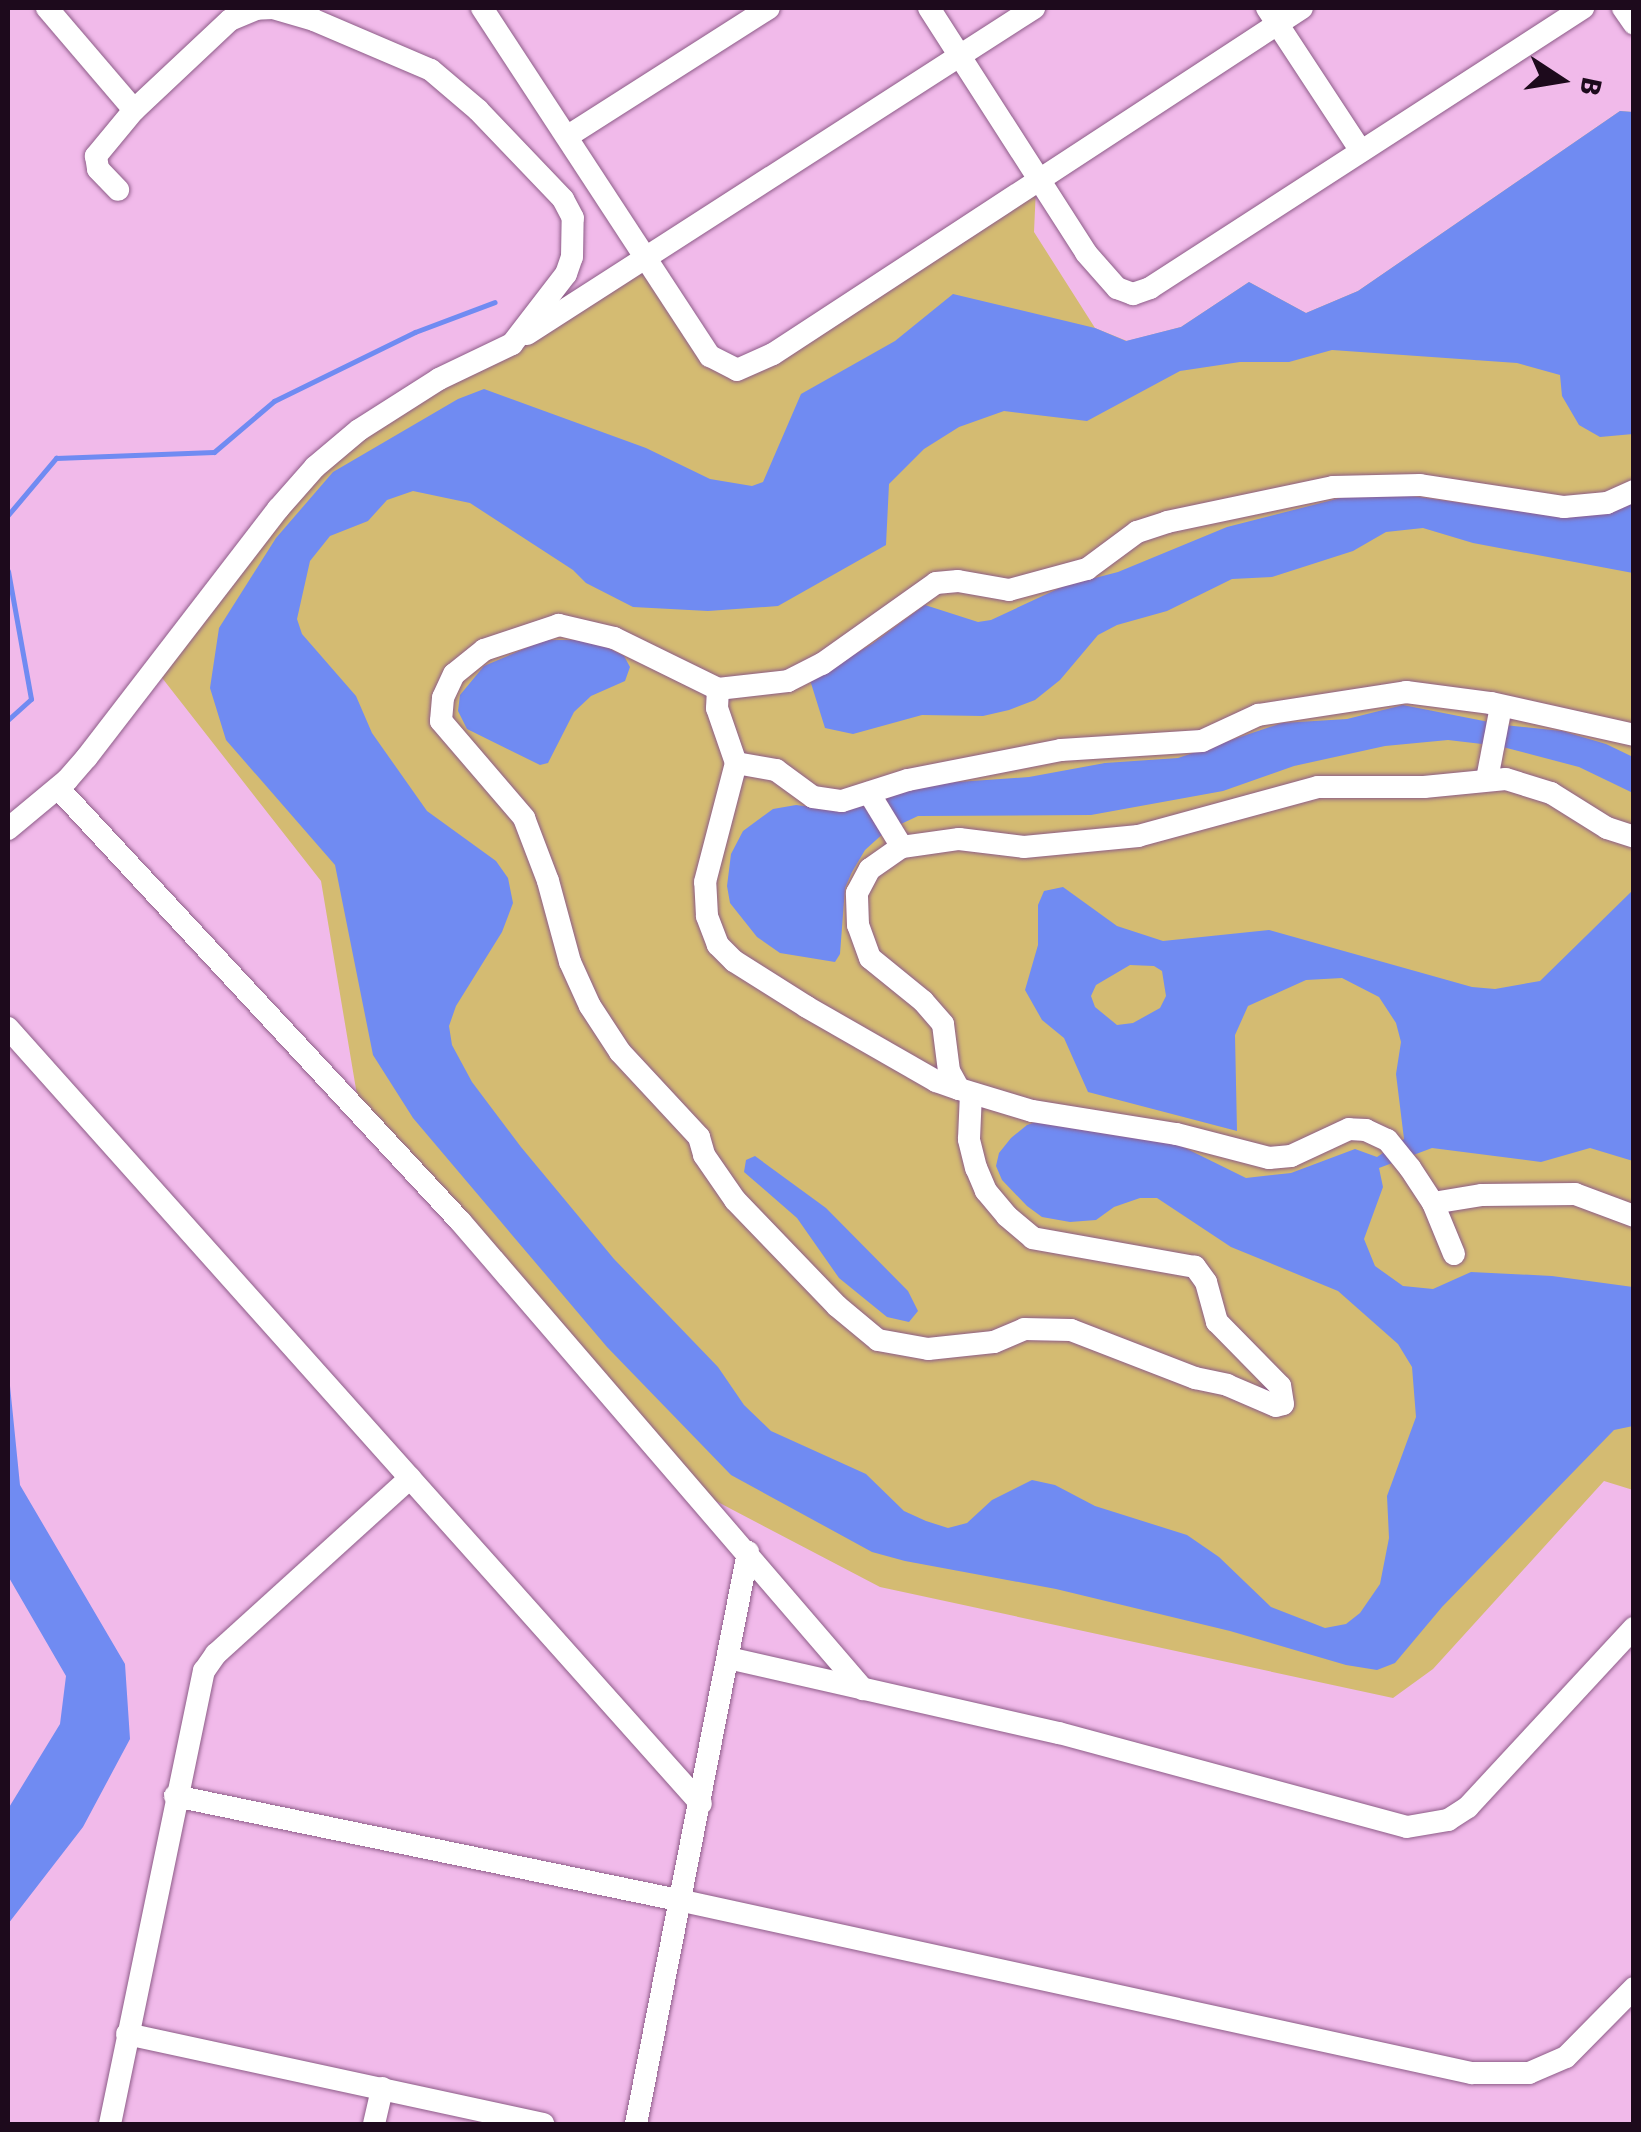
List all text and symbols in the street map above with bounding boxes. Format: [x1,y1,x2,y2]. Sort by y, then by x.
north arrow [1511,30,1611,130]
text: B [1573,74,1609,98]

